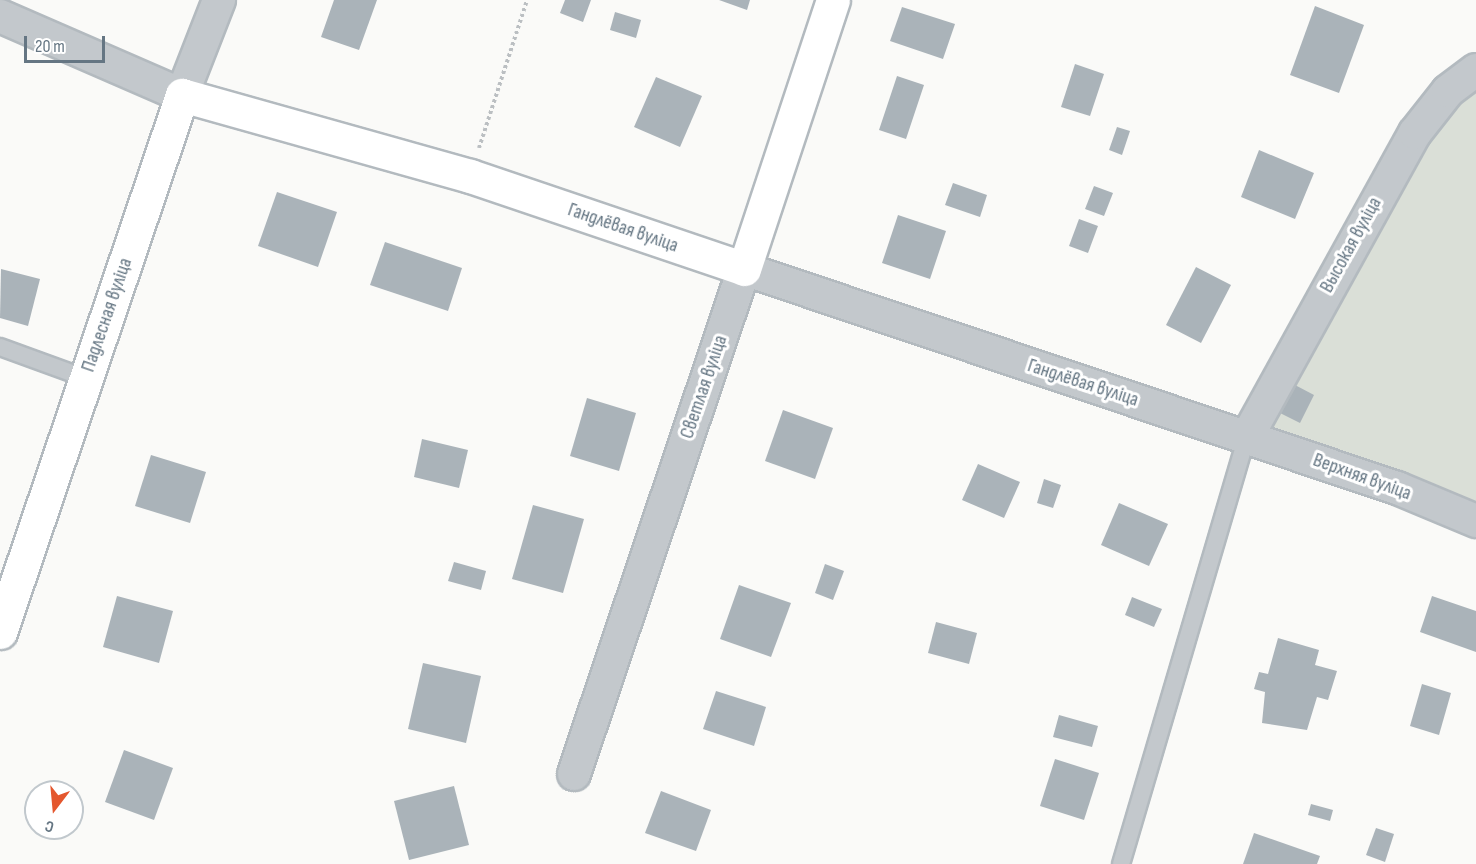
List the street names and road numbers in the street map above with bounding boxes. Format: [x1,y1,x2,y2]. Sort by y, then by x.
street label: Высокая вуліца [1315,193,1387,297]
street label: Гандлёвая вуліца [565,198,681,258]
street label: Падлесная вуліца [76,255,138,375]
street label: Светлая вуліца [675,332,733,442]
street label: Гандлёвая вуліца [1024,354,1142,412]
street label: Верхняя вуліца [1310,448,1414,506]

